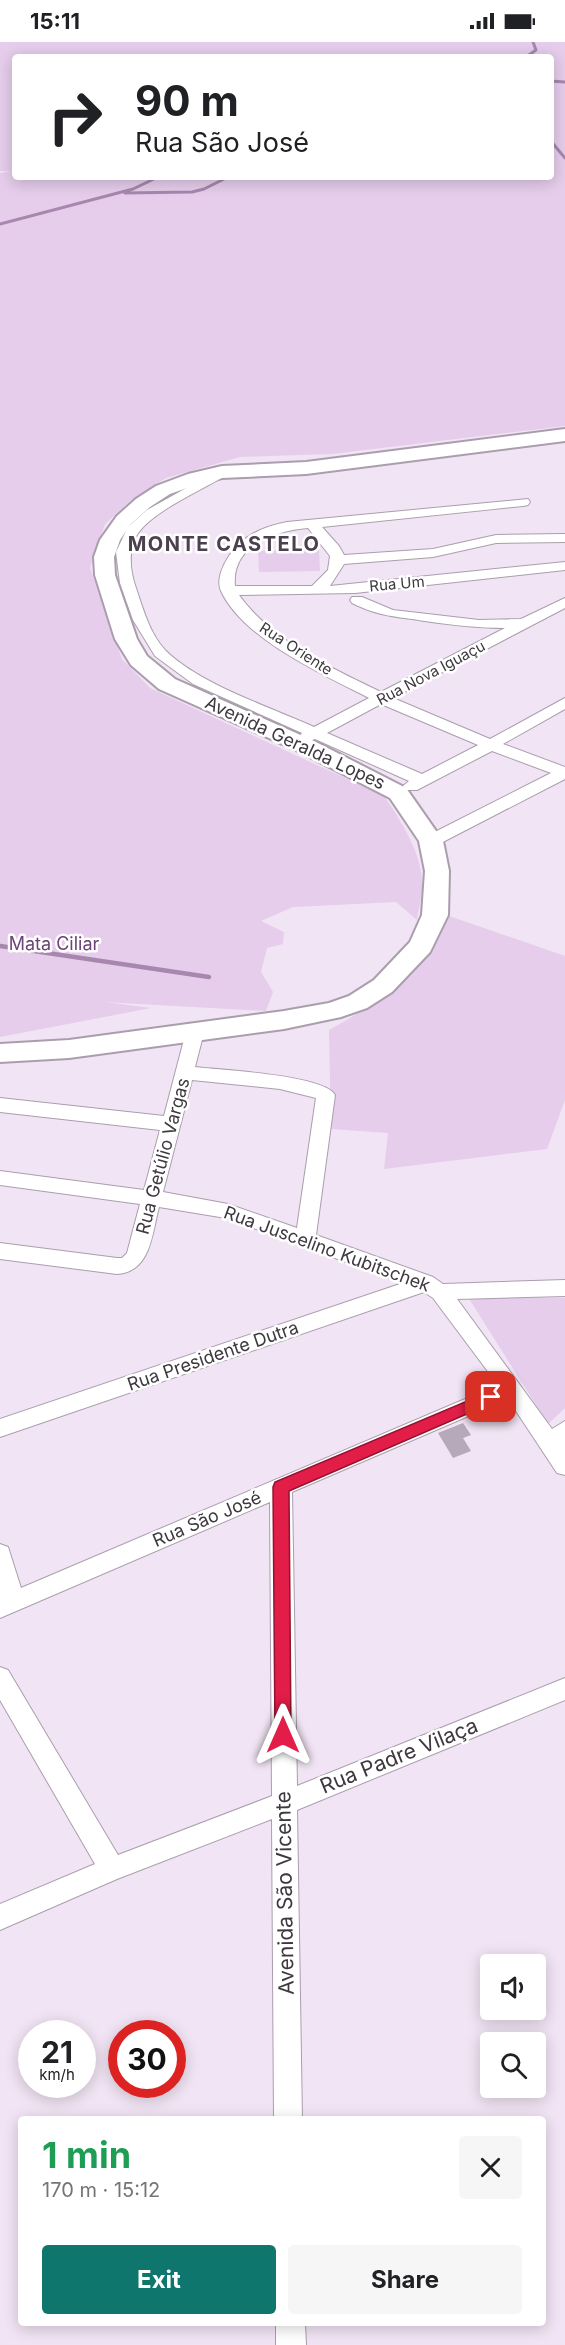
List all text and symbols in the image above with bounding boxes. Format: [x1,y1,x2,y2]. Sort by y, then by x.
text: 15:11 [30,8,80,34]
text: 90 m [135,75,239,126]
icon: right [36,78,114,156]
text: Rua São José [135,126,309,159]
district label: MONTE CASTELO [128,532,320,556]
street label: Rua Um [368,572,425,595]
street label: Rua Oriente [256,618,336,679]
street label: Rua Nova Iguaçu [373,636,488,709]
street label: Avenida Geralda Lopes [202,692,388,793]
park label: Mata Ciliar [9,933,100,954]
street label: Rua Getúlio Vargas [132,1075,194,1236]
street label: Rua Juscelino Kubitschek [221,1201,433,1296]
street label: Rua Presidente Dutra [125,1316,301,1395]
pin [465,1371,516,1422]
icon: arrive [474,1380,507,1413]
street label: Rua São José [149,1486,264,1551]
position arrow [251,1703,315,1767]
street label: Rua Padre Vilaça [316,1713,481,1799]
street label: Avenida São Vicente [270,1791,299,1995]
map controls [480,1954,546,2098]
button: sound [480,1954,546,2020]
speed limit sign: 30 [108,2020,186,2098]
button: search [480,2032,546,2098]
text: 21 [41,2034,73,2070]
text: km/h [39,2065,75,2084]
text: 1 min [42,2133,131,2177]
button: close [459,2136,522,2199]
text: 170 m · 15:12 [42,2178,160,2202]
button: Exit [42,2245,276,2314]
button: Share [288,2245,522,2314]

